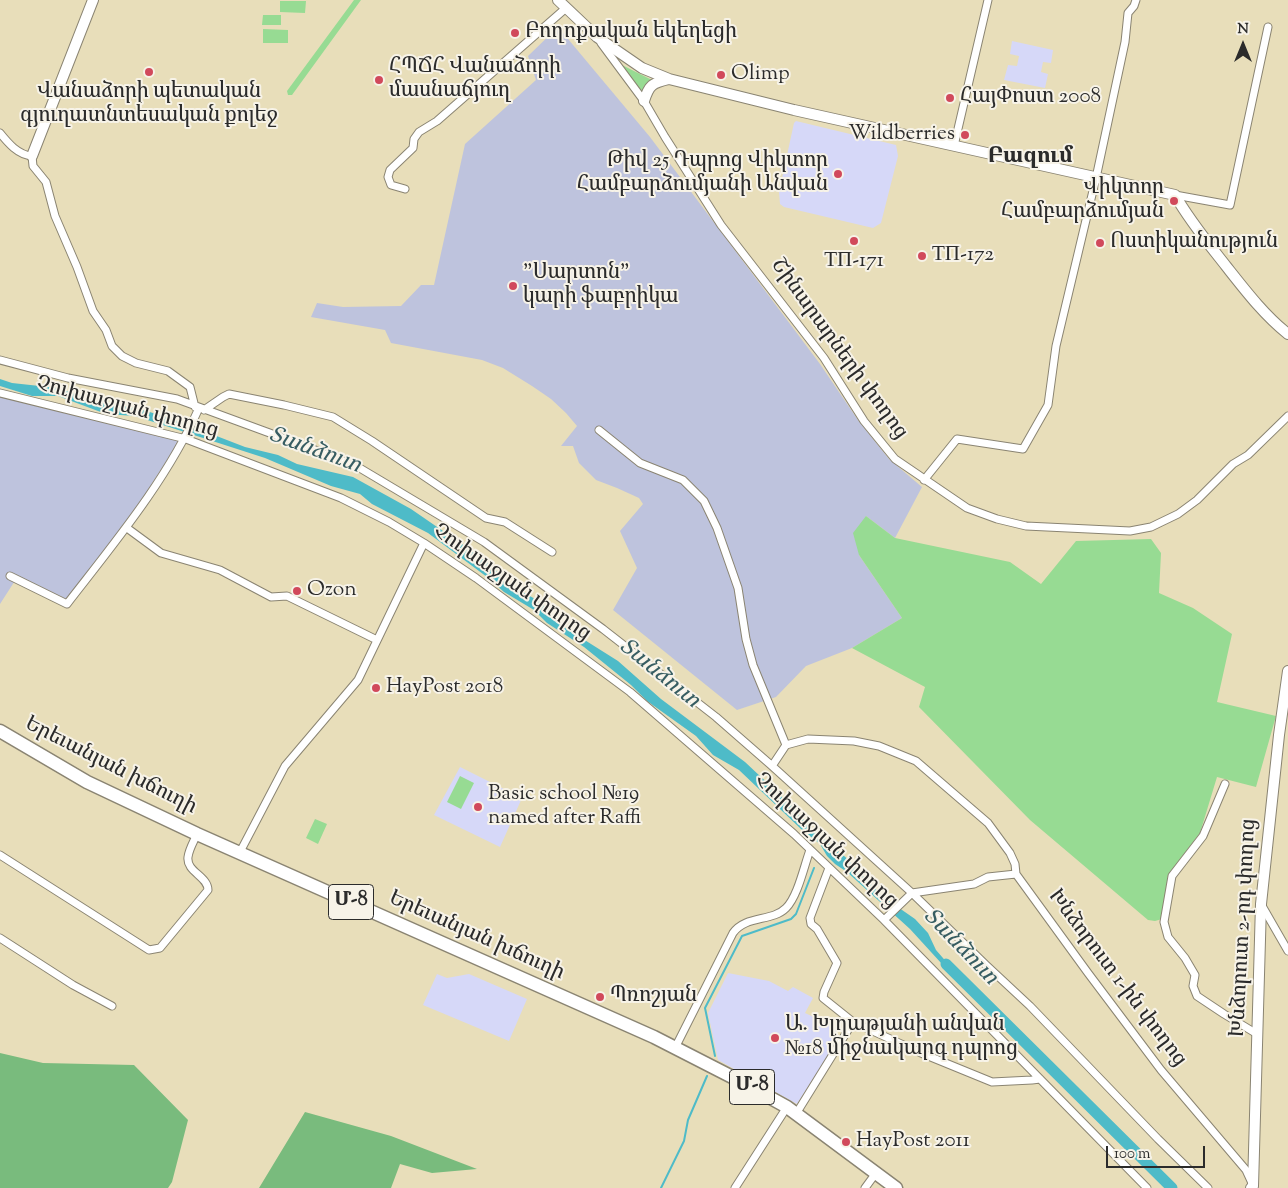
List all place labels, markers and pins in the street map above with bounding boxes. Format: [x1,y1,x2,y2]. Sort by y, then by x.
place label: Բողոքական եկեղեցի [525,20,737,46]
marker: Բողոքական եկեղեցի [509,27,521,39]
place label: ՀՊՃՀ Վանաձորի մասնաճյուղ [389,55,561,105]
place label: Olimp [731,62,790,88]
marker: Վանաձորի պետական գյուղատնտեսական քոլեջ [143,66,155,78]
marker: Olimp [715,69,727,81]
marker: ՀՊՃՀ Վանաձորի մասնաճյուղ [373,74,385,86]
place label: Վանաձորի պետական գյուղատնտեսական քոլեջ [20,80,278,130]
place label: ՀայՓոստ 2008 [960,85,1101,111]
marker: ՀայՓոստ 2008 [944,92,956,104]
place label: Wildberries [848,122,955,148]
marker: Wildberries [959,129,971,141]
place label: Թիվ 25 Դպրոց Վիկտոր Համբարձումյանի Անվան [577,149,828,199]
marker: Թիվ 25 Դպրոց Վիկտոր Համբարձումյանի Անվան [832,168,844,180]
place label: Վիկտոր Համբարձումյան [1001,176,1164,226]
marker: Վիկտոր Համբարձումյան [1168,195,1180,207]
place label: Ոստիկանություն [1110,230,1278,256]
marker: ТП-171 [848,235,860,247]
marker: Ոստիկանություն [1094,237,1106,249]
place label: ТП-172 [932,243,994,269]
place label: ТП-171 [824,249,884,275]
marker: ТП-172 [916,250,928,262]
place label: "Սարտոն" կարի ֆաբրիկա [523,261,678,311]
marker: "Սարտոն" կարի ֆաբրիկա [507,280,519,292]
place label: Ozon [307,578,357,604]
marker: Ozon [291,585,303,597]
place label: HayPost 2018 [386,675,503,701]
marker: HayPost 2018 [370,682,382,694]
place label: Basic school №19 named after Raffi [488,782,641,832]
marker: Basic school №19 named after Raffi [472,801,484,813]
place label: Պռոշյան [610,984,697,1010]
marker: Պռոշյան [594,991,606,1003]
place label: Ա. Խլղաթյանի անվան №18 միջնակարգ դպրոց [785,1013,1018,1063]
marker: Ա. Խլղաթյանի անվան №18 միջնակարգ դպրոց [769,1032,781,1044]
place label: HayPost 2011 [856,1129,970,1155]
marker: HayPost 2011 [840,1136,852,1148]

